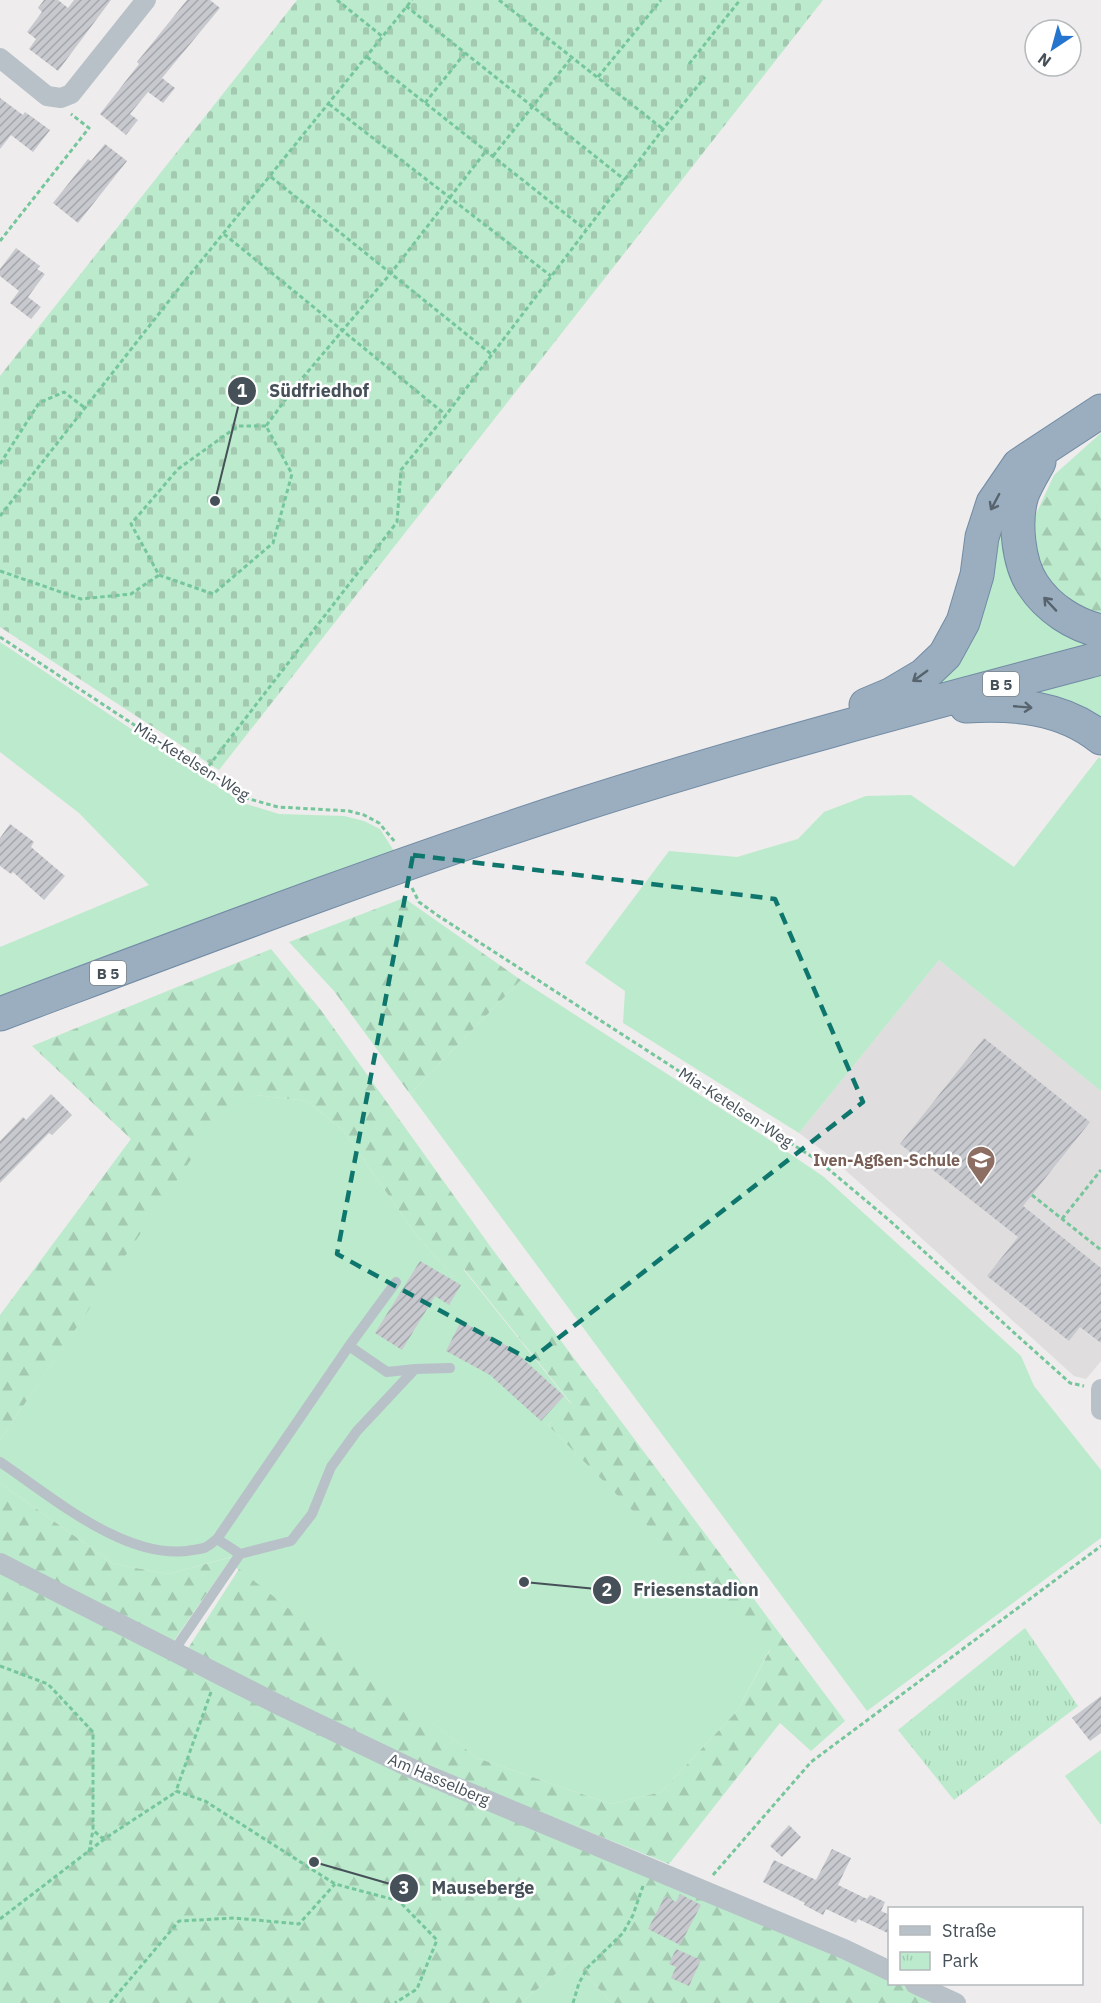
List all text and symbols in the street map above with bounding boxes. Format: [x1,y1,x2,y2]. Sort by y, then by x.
north arrow [1023,18,1083,78]
text: N [1034,49,1055,72]
callout: Südfriedhof [227,373,381,409]
text: 1 [237,379,248,402]
text: Südfriedhof [269,379,370,402]
one-way arrow [989,493,1001,510]
one-way arrow [1043,597,1057,612]
one-way arrow [913,670,929,682]
road number: B 5 [983,672,1019,696]
one-way arrow [1012,702,1032,713]
street label: Mia-Ketelsen-Weg [131,717,254,805]
road number: B 5 [90,961,126,985]
street label: Mia-Ketelsen-Weg [675,1063,797,1152]
school or university icon: Iven-Agßen-Schule [965,1144,997,1186]
place label: Iven-Agßen-Schule [813,1150,960,1170]
callout: Friesenstadion [592,1572,771,1608]
text: 2 [602,1578,612,1601]
text: Friesenstadion [633,1578,759,1601]
street label: Am Hasselberg [385,1749,493,1810]
callout: Mauseberge [389,1870,546,1906]
text: 3 [399,1876,409,1899]
text: Mauseberge [432,1876,534,1899]
legend [888,1907,1083,1985]
text: Straße [942,1919,996,1942]
text: Park [942,1949,979,1972]

